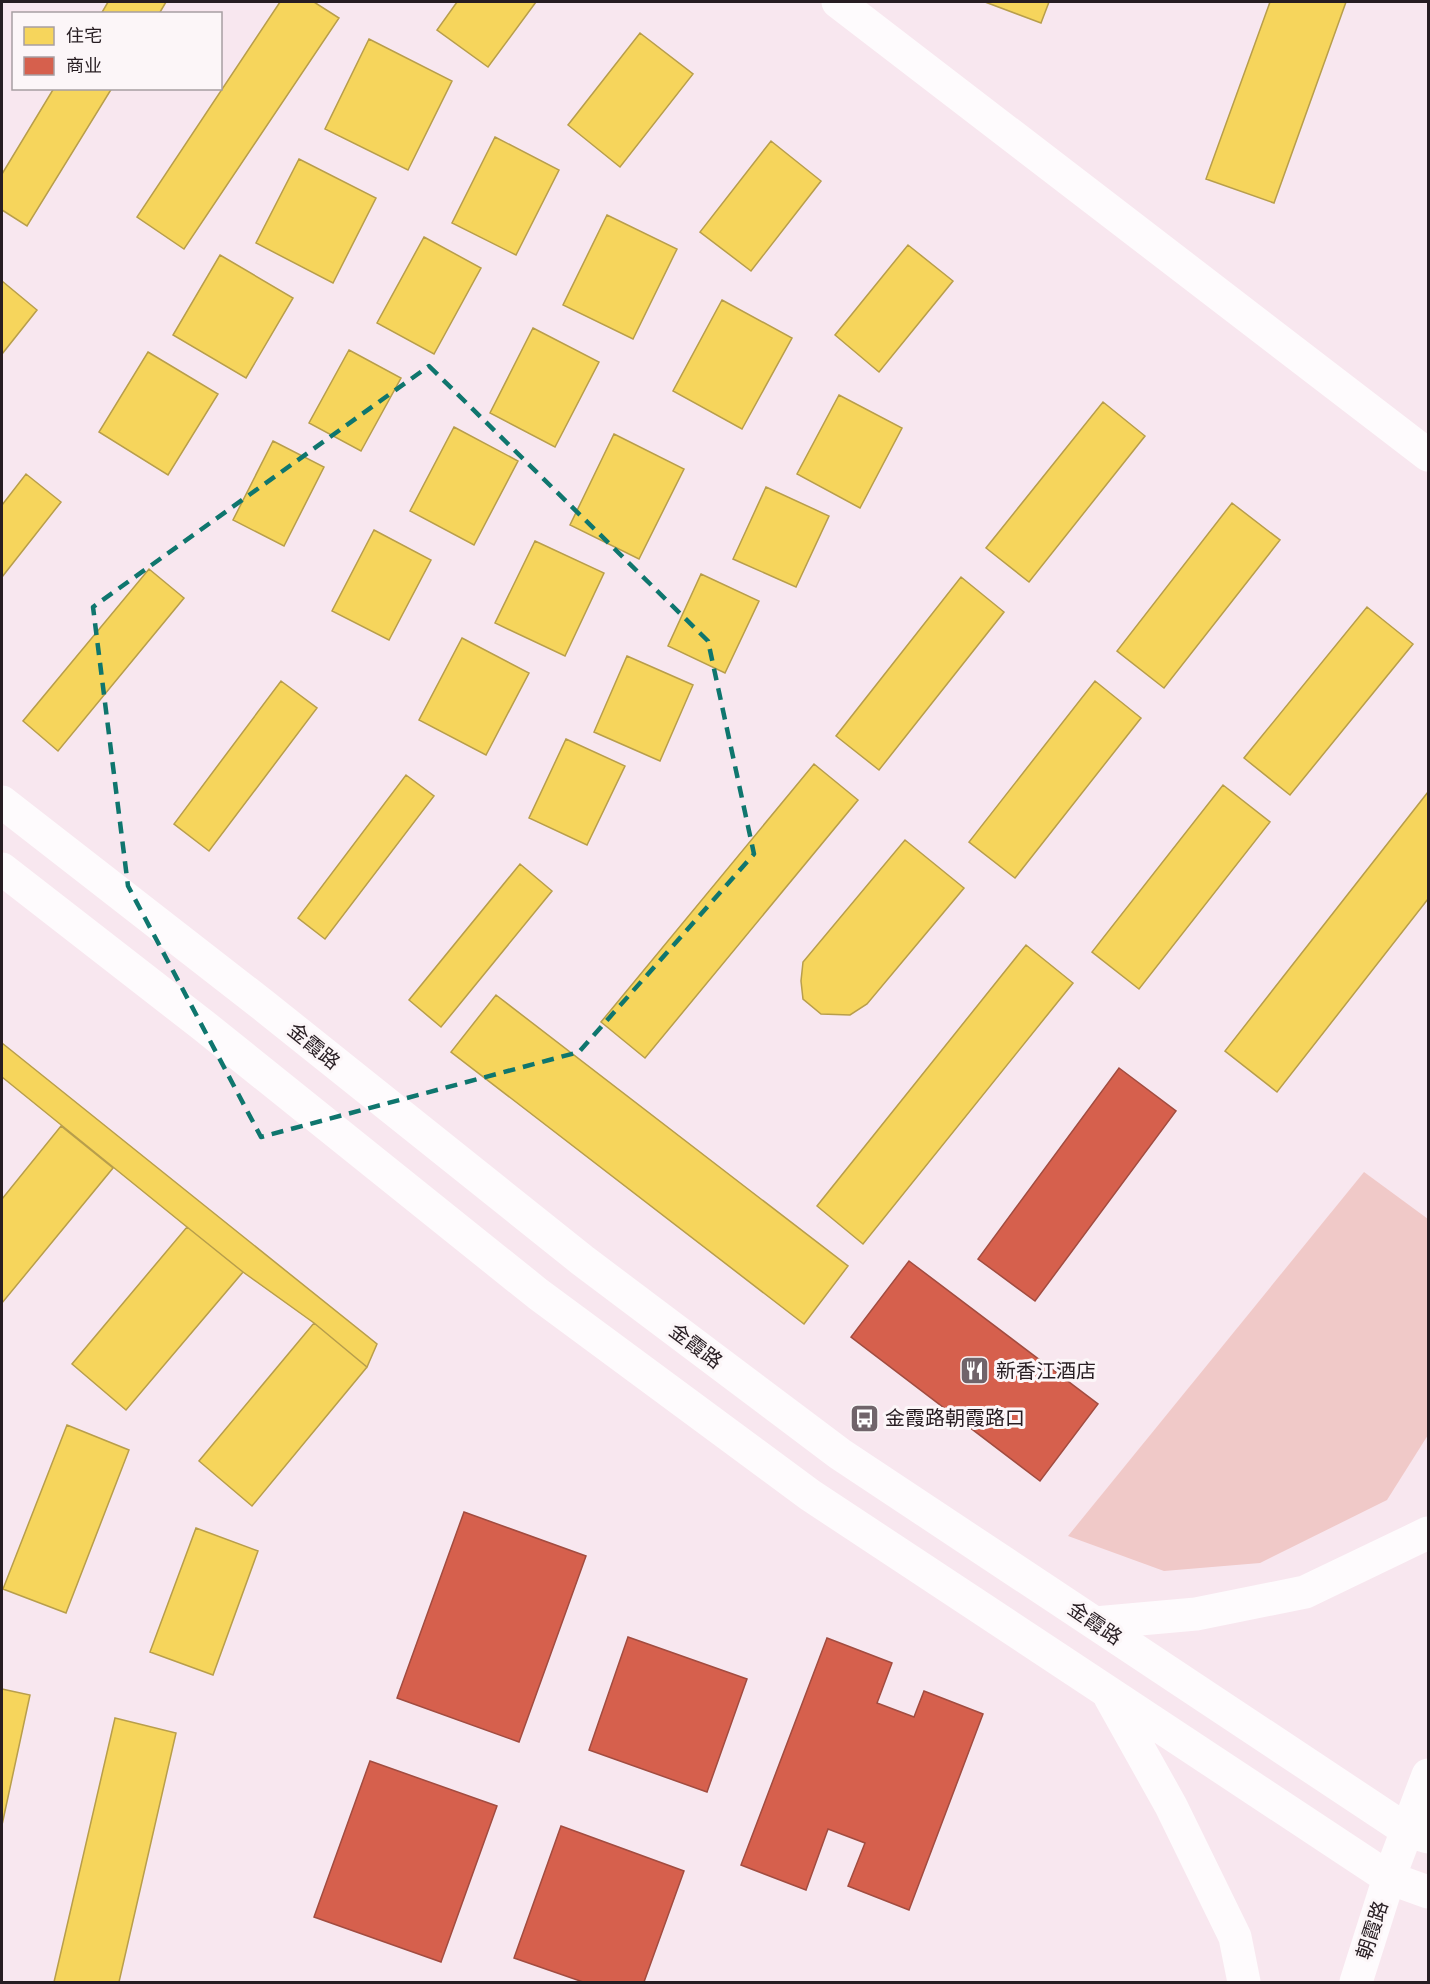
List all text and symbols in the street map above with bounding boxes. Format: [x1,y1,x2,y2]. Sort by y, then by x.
legend [12,12,222,90]
text: 住宅 [66,23,102,47]
text: 商业 [66,53,102,77]
street label: 金霞路 [283,1016,346,1075]
street label: 金霞路 [664,1317,728,1374]
restaurant icon: 新香江酒店 [959,1355,991,1387]
place label: 新香江酒店 [996,1357,1096,1384]
bus stop icon: 金霞路朝霞路口 [848,1402,880,1434]
place label: 金霞路朝霞路口 [885,1404,1025,1431]
street label: 金霞路 [1063,1595,1128,1651]
street label: 朝霞路 [1349,1897,1394,1963]

